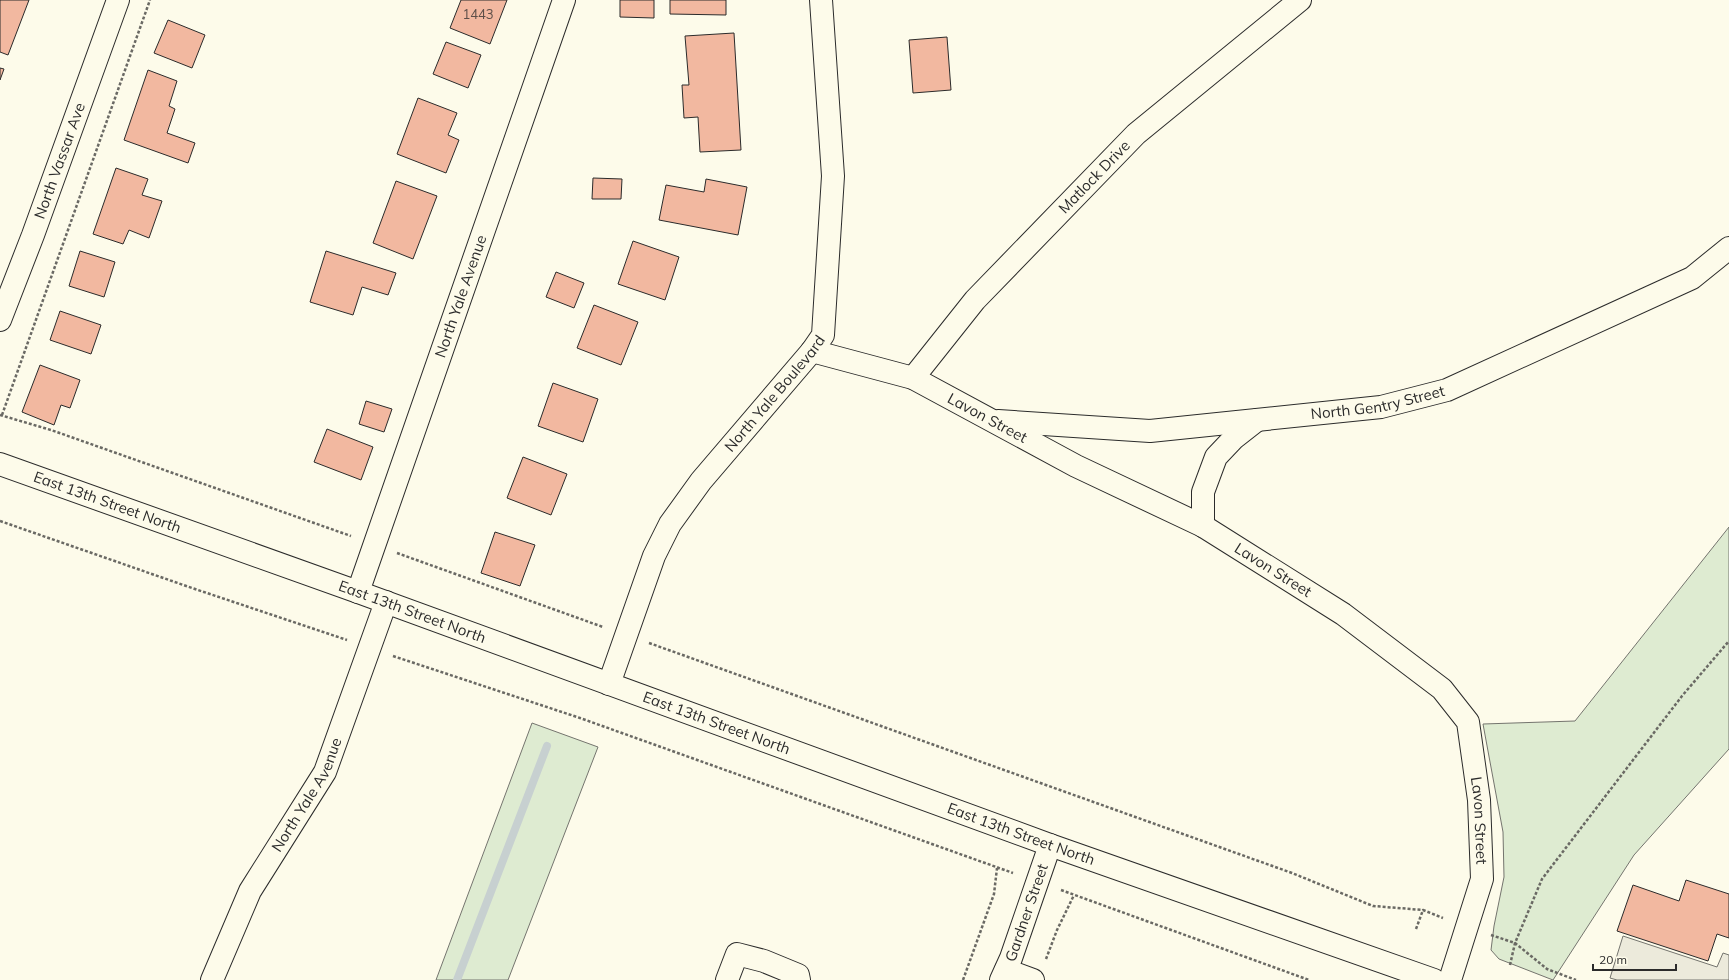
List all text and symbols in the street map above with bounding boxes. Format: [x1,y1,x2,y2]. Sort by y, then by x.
house number: 1443 [462,6,494,22]
street label: North Vassar Ave [30,100,89,221]
street label: Matlock Drive [1054,136,1134,217]
street label: North Yale Avenue [430,232,490,360]
street label: North Yale Boulevard [720,331,829,455]
street label: North Gentry Street [1310,381,1447,423]
street label: Lavon Street [944,388,1031,447]
street label: East 13th Street North [31,467,184,537]
street label: Lavon Street [1231,538,1316,601]
street label: East 13th Street North [336,576,489,647]
street label: East 13th Street North [640,687,793,758]
street label: North Yale Avenue [267,735,346,855]
street label: Lavon Street [1467,775,1491,865]
street label: East 13th Street North [945,798,1097,869]
street label: Gardner Street [1000,861,1052,964]
scale bar [1593,946,1676,972]
text: 20 m [1599,952,1627,967]

